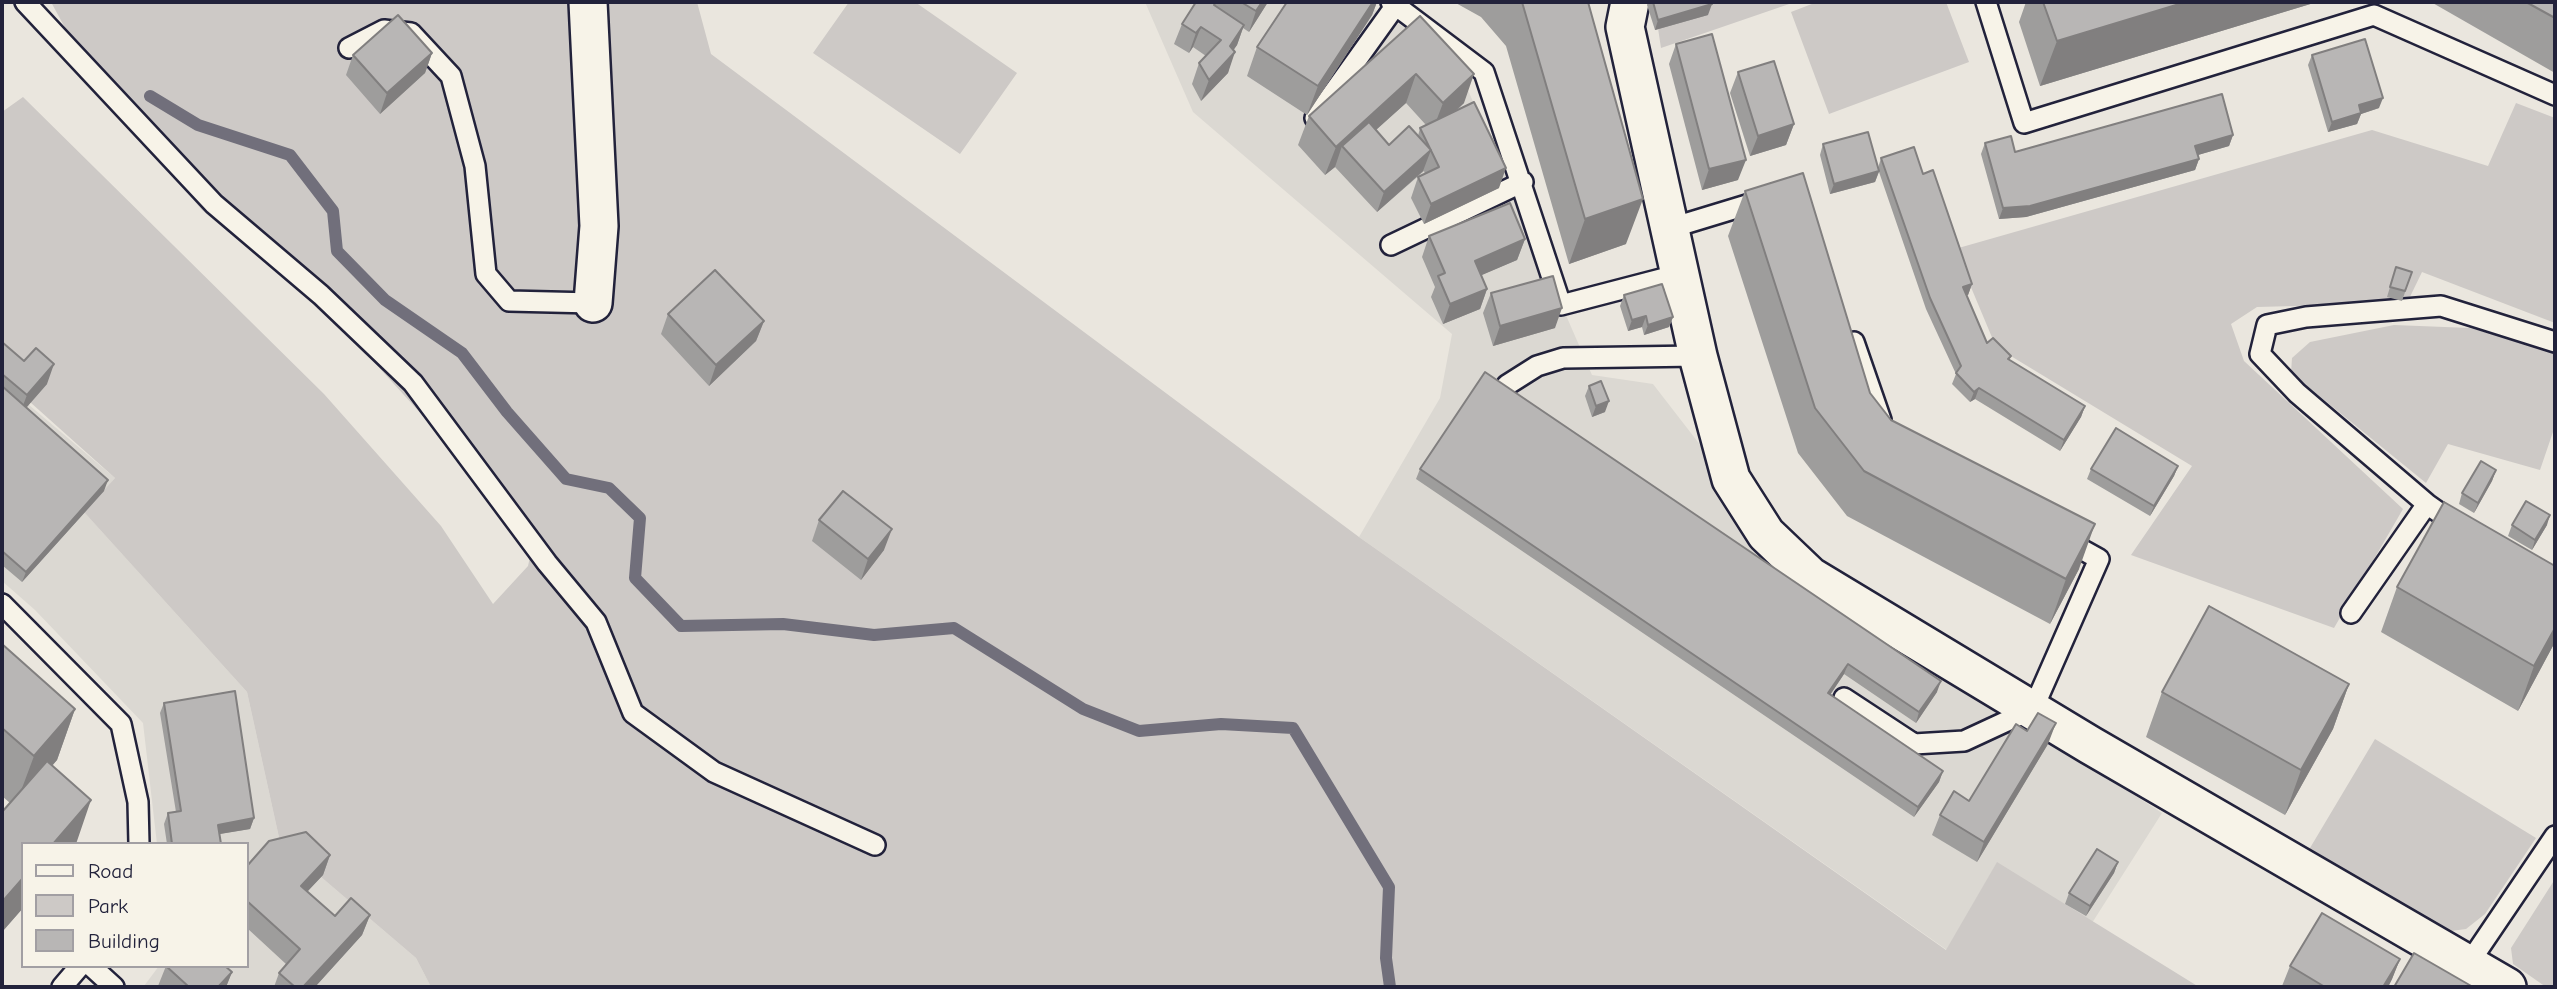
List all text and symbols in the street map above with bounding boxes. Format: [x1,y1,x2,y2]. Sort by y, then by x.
legend [21,842,248,968]
text: Road [88,859,133,883]
text: Park [88,894,128,918]
text: Building [88,929,160,953]

